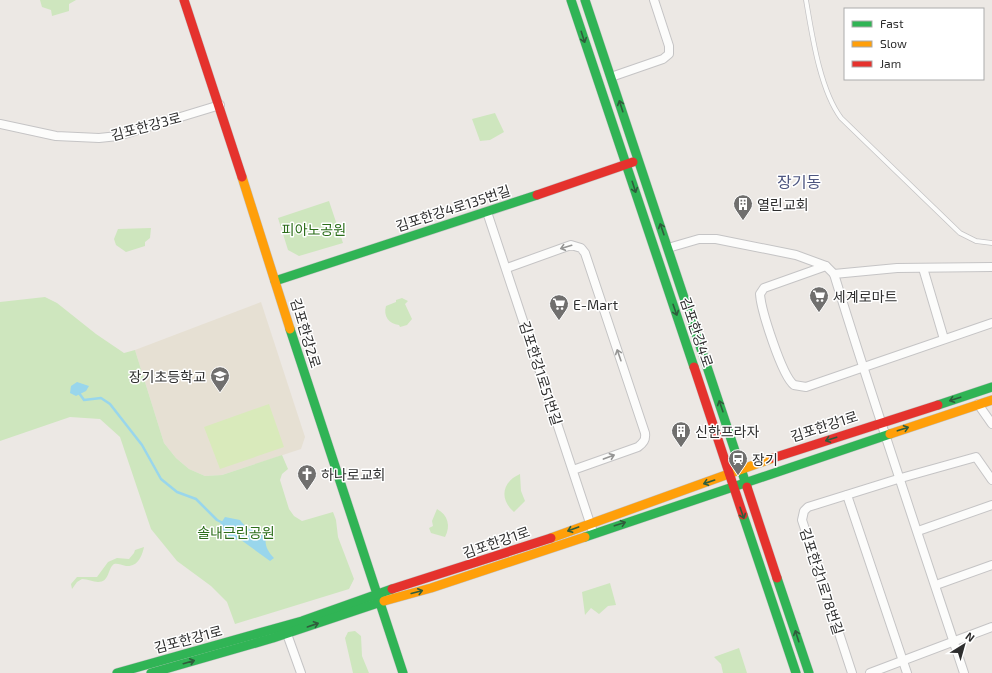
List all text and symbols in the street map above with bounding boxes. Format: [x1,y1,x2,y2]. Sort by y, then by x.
legend [844,8,984,80]
text: Fast [880,16,904,30]
one-way arrow [580,31,588,43]
text: Slow [880,36,907,50]
text: Jam [880,56,901,70]
one-way arrow [616,100,624,112]
street label: 김포한강3로 [109,108,183,144]
district label: 장기동 [777,172,821,191]
one-way arrow [631,180,638,193]
street label: 김포한강4로135번길 [393,181,513,235]
building icon: 열린교회 [732,193,754,221]
place label: 열린교회 [757,196,809,213]
park label: 피아노공원 [282,221,346,238]
one-way arrow [658,223,665,236]
one-way arrow [559,244,572,251]
supermarket icon: 세계로마트 [808,285,830,313]
place label: 세계로마트 [833,288,898,305]
supermarket icon: E-Mart [548,293,570,321]
street label: 김포한강4로 [677,295,717,369]
street label: 김포한강2로 [287,296,325,370]
place label: E-Mart [573,296,618,313]
one-way arrow [672,304,679,317]
street label: 김포한강1로51번길 [516,319,566,427]
one-way arrow [615,348,622,361]
school or university icon: 장기초등학교 [209,365,231,393]
place label: 장기초등학교 [129,368,206,385]
one-way arrow [949,395,961,403]
one-way arrow [716,400,724,412]
street label: 김포한강1로 [788,407,860,445]
building icon: 신한프라자 [670,420,692,448]
place label: 신한프라자 [695,423,760,440]
one-way arrow [896,425,909,432]
one-way arrow [825,436,838,443]
station icon: 장기 [727,448,749,476]
place label: 장기 [752,451,778,468]
one-way arrow [603,453,615,461]
church icon: 하나로교회 [296,463,318,491]
place label: 하나로교회 [321,466,385,483]
one-way arrow [703,478,715,486]
one-way arrow [739,507,746,520]
one-way arrow [613,520,626,527]
street label: 김포한강1로 [460,523,532,561]
park label: 솔내근린공원 [197,524,275,541]
street label: 김포한강1로78번길 [797,525,847,637]
one-way arrow [567,526,579,534]
one-way arrow [410,588,423,595]
one-way arrow [307,621,320,628]
street label: 김포한강1로 [152,622,224,656]
north arrow [944,625,984,665]
text: N [963,629,977,644]
one-way arrow [793,630,800,643]
one-way arrow [182,658,195,665]

